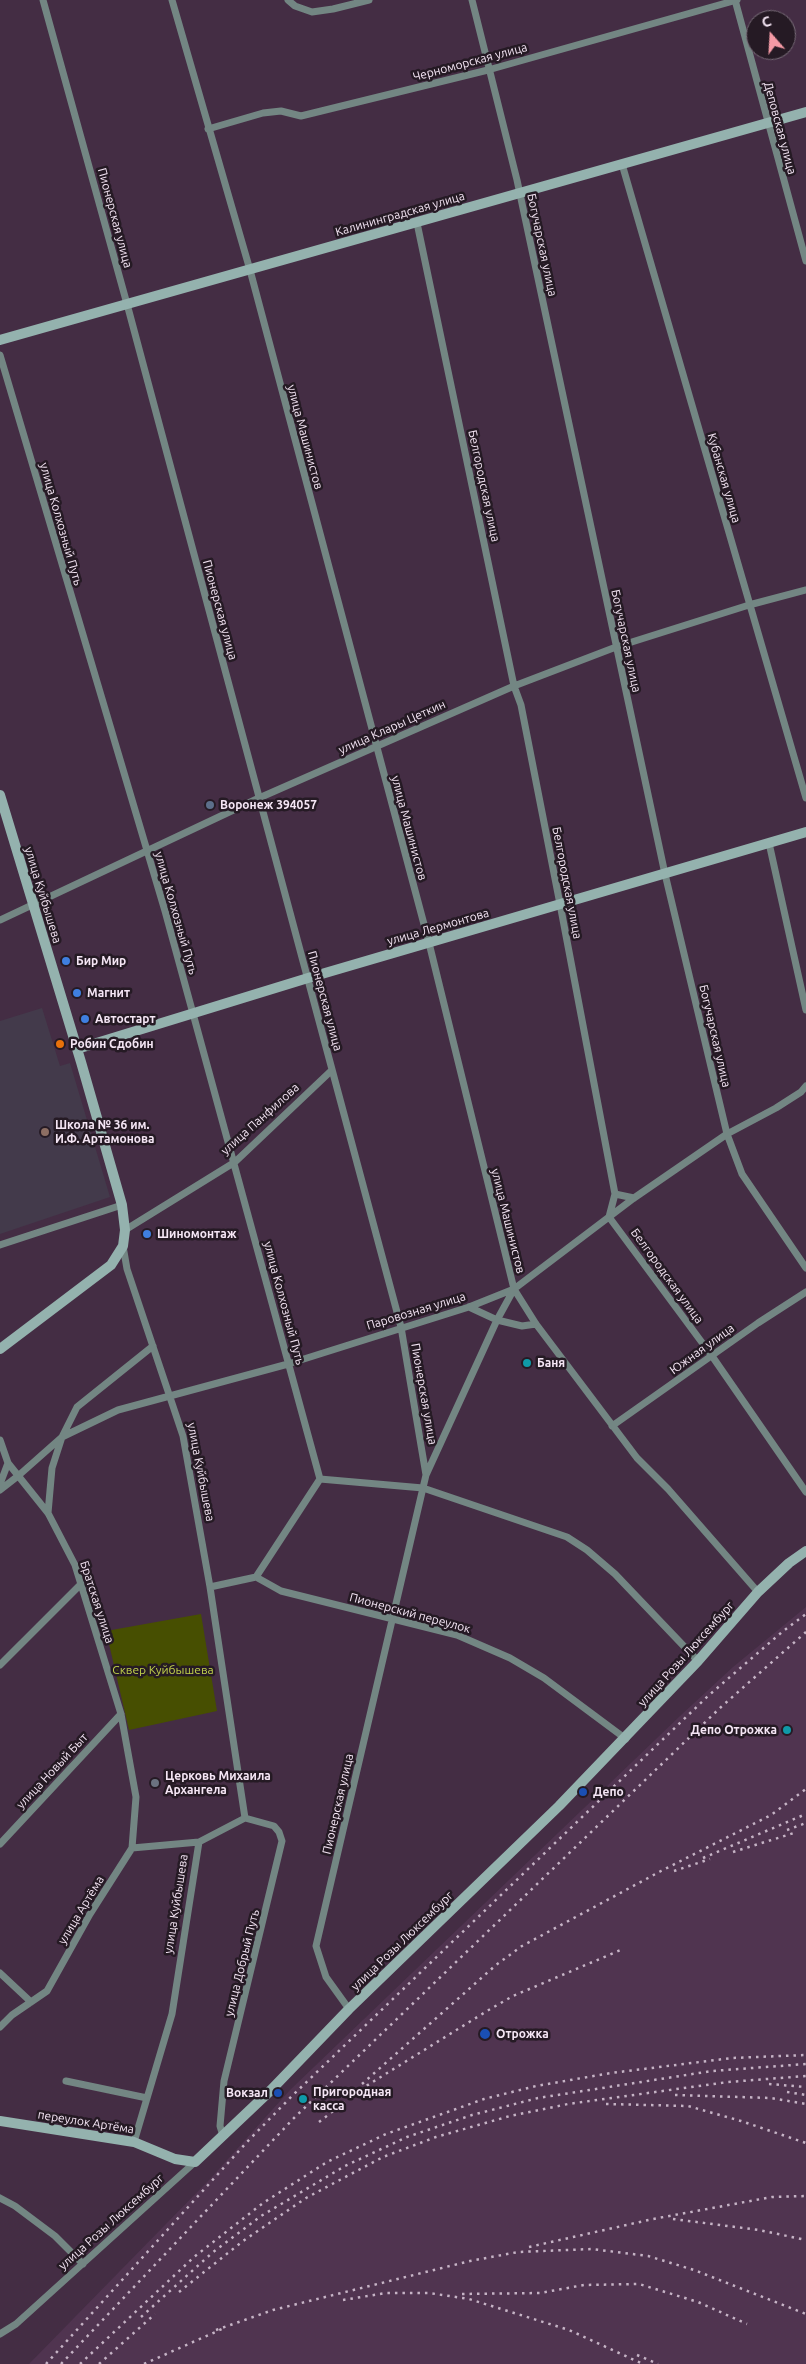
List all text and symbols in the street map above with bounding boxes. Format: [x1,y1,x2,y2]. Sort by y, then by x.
north arrow [746,10,796,60]
text: С [760,13,773,31]
street label: Черноморская улица [411,40,529,84]
street label: Деповская улица [761,80,799,176]
street label: Пионерская улица [95,166,135,270]
street label: Калининградская улица [334,189,466,239]
street label: Богучарская улица [524,192,560,298]
street label: улица Машинистов [284,383,326,491]
street label: Белгородская улица [465,429,503,543]
street label: Кубанская улица [704,431,744,525]
street label: улица Колхозный Путь [37,461,85,587]
street label: Пионерская улица [200,558,240,662]
street label: Богучарская улица [608,588,644,694]
street label: улица Клары Цеткин [336,697,448,757]
street label: улица Машинистов [388,774,430,882]
place label: Воронеж 394057 [220,798,317,812]
marker: Воронеж 394057 [204,799,216,811]
street label: Белгородская улица [549,826,585,940]
street label: улица Куйбышева [21,845,65,945]
street label: улица Колхозный Путь [152,850,200,976]
street label: улица Лермонтова [385,906,491,948]
street label: Пионерская улица [305,949,345,1053]
place label: Бир Мир [76,954,126,968]
marker: Бир Мир [60,955,72,967]
street label: Богучарская улица [696,983,734,1089]
place label: Магнит [87,986,130,1000]
marker: Магнит [71,987,83,999]
place label: Автостарт [95,1012,156,1026]
marker: Автостарт [79,1013,91,1025]
place label: Робин Сдобин [70,1037,154,1051]
marker: Робин Сдобин [54,1038,66,1050]
street label: улица Панфилова [218,1080,302,1158]
place label: Школа № 36 им. И.Ф. Артамонова [55,1118,155,1146]
marker: Школа № 36 им. И.Ф. Артамонова [39,1126,51,1138]
street label: улица Машинистов [488,1167,528,1275]
street label: Белгородская улица [628,1226,706,1326]
place label: Шиномонтаж [157,1227,237,1241]
marker: Шиномонтаж [141,1228,153,1240]
street label: улица Колхозный Путь [261,1240,307,1366]
street label: Паровозная улица [365,1289,467,1333]
street label: Южная улица [667,1321,737,1377]
street label: Пионерская улица [408,1342,440,1446]
place label: Баня [537,1356,565,1370]
marker: Баня [521,1357,533,1369]
street label: улица Куйбышева [184,1421,218,1523]
street label: Братская улица [77,1559,117,1645]
street label: Пионерский переулок [348,1590,472,1636]
street label: улица Розы Люксембург [635,1599,737,1709]
park label: Сквер Куйбышева [112,1663,214,1677]
place label: Депо Отрожка [691,1723,777,1737]
marker: Депо Отрожка [781,1724,793,1736]
street label: улица Новый Быт [13,1730,91,1812]
street label: Пионерская улица [319,1752,357,1856]
place label: Церковь Михаила Архангела [165,1769,271,1797]
marker: Церковь Михаила Архангела [149,1777,161,1789]
place label: Депо [593,1785,624,1799]
marker: Депо [577,1786,589,1798]
street label: улица Куйбышева [161,1853,191,1955]
street label: улица Артёма [55,1873,107,1947]
street label: улица Розы Люксембург [348,1888,456,1994]
street label: улица Добрый Путь [222,1908,262,2018]
marker: Отрожка [478,2027,492,2041]
place label: Отрожка [496,2027,549,2041]
place label: Пригородная касса [313,2085,391,2113]
place label: Вокзал [226,2086,268,2100]
marker: Вокзал [272,2087,284,2099]
marker: Пригородная касса [297,2093,309,2105]
street label: переулок Артёма [37,2107,135,2137]
street label: улица Розы Люксембург [56,2171,166,2273]

